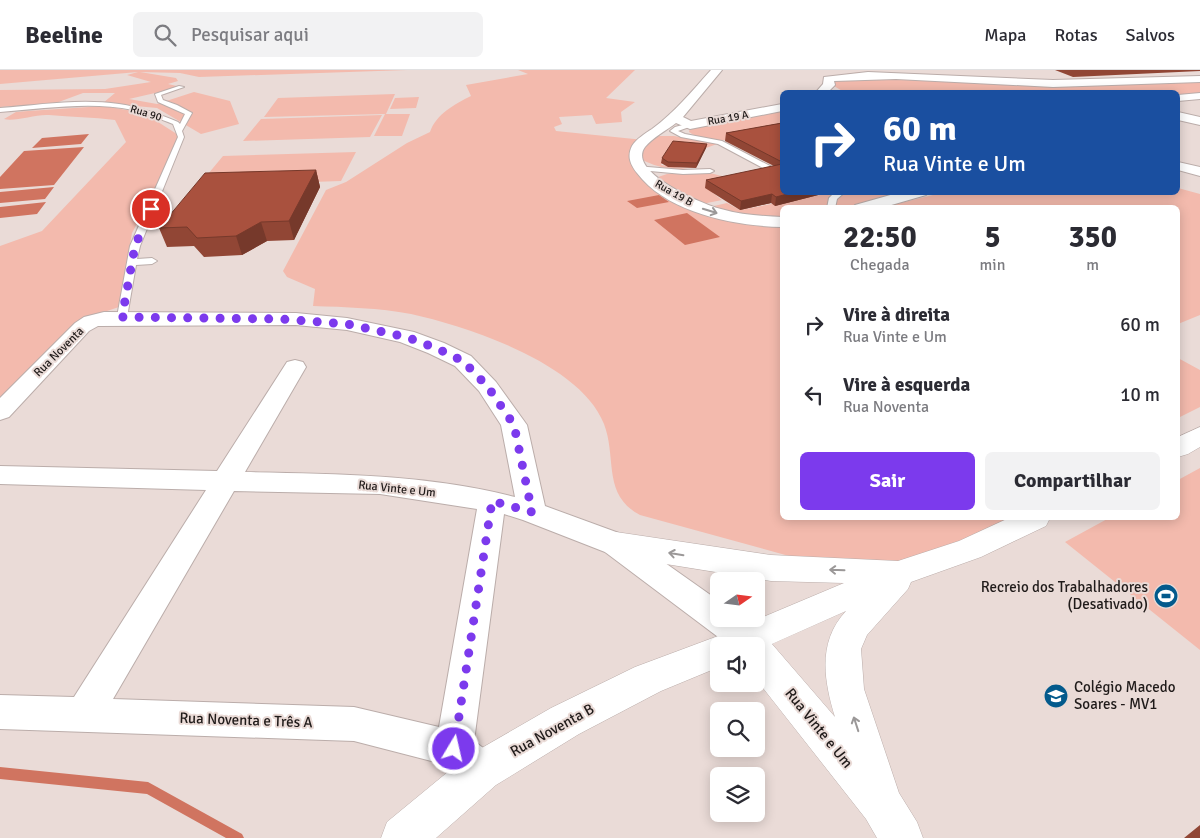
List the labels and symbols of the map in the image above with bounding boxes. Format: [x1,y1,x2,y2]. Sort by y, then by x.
street label: Rua 90 [129,102,163,124]
street label: Rua 19 A [706,108,750,128]
street label: Rua 19 B [653,177,695,209]
pin [130,188,172,230]
one-way arrow [702,206,718,216]
street label: Rua Noventa [31,324,87,380]
street label: Rua Vinte e Um [357,477,437,501]
one-way arrow [668,549,684,559]
one-way arrow [830,566,846,575]
north arrow [710,572,765,628]
place label: Recreio dos Trabalhadores (Desativado) [981,578,1148,613]
sports icon: Recreio dos Trabalhadores (Desativado) [1153,583,1179,609]
place label: Colégio Macedo Soares - MV1 [1074,678,1176,713]
school or university icon: Colégio Macedo Soares - MV1 [1043,683,1069,709]
street label: Rua Vinte e Um [781,684,857,772]
street label: Rua Noventa B [507,700,597,760]
street label: Rua Noventa e Três A [179,709,313,731]
one-way arrow [850,716,860,732]
position arrow [427,722,479,774]

